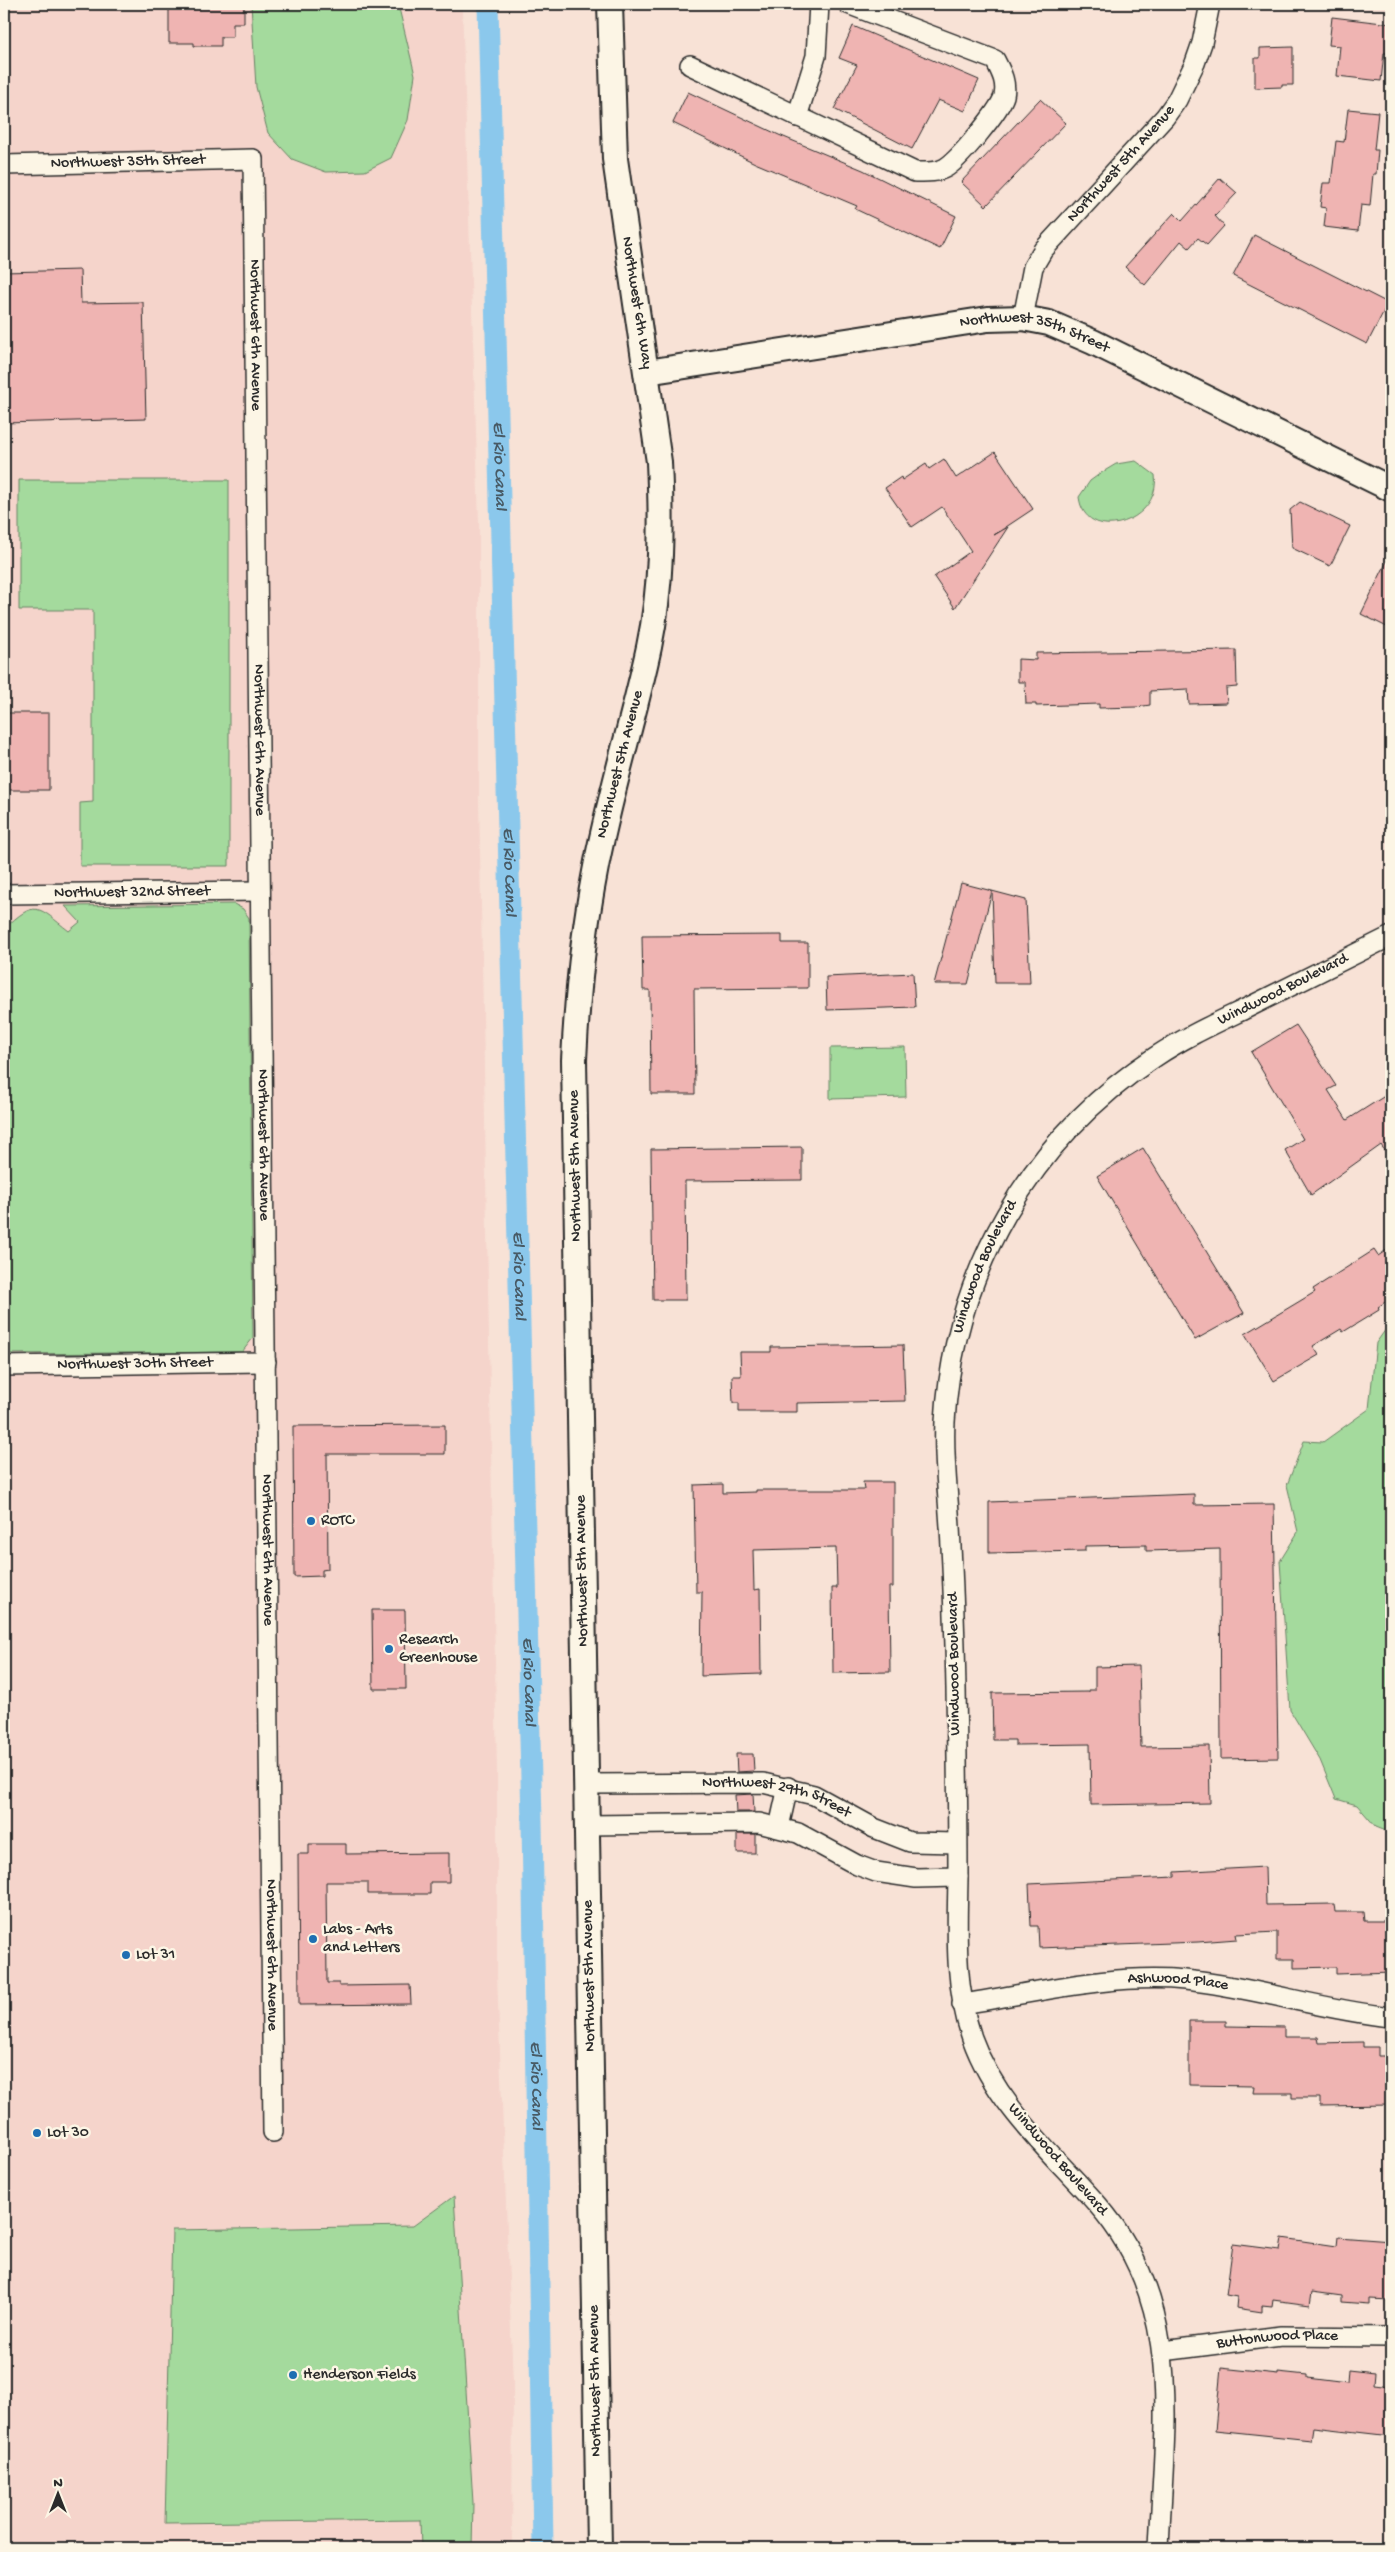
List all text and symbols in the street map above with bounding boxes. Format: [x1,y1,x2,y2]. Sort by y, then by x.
street label: Northwest 5th Avenue [1063,101,1180,227]
street label: Northwest 35th Street [50,151,207,173]
street label: Northwest 6th Way [616,235,656,371]
street label: Northwest 6th Avenue [245,259,265,412]
street label: Northwest 35th Street [958,308,1114,359]
water label: El Rio Canal [488,421,511,511]
street label: Northwest 6th Avenue [249,664,269,817]
street label: Northwest 5th Avenue [593,688,648,840]
water label: El Rio Canal [497,827,521,917]
street label: Northwest 32nd Street [54,882,212,903]
street label: Windwood Boulevard [1215,949,1353,1030]
street label: Northwest 6th Avenue [253,1069,273,1222]
street label: Northwest 5th Avenue [565,1089,587,1242]
street label: Windwood Boulevard [949,1195,1023,1335]
water label: El Rio Canal [507,1231,530,1321]
street label: Northwest 30th Street [57,1353,214,1375]
street label: Northwest 6th Avenue [257,1474,277,1627]
street label: Northwest 5th Avenue [572,1494,594,1647]
place label: ROTC [321,1512,355,1531]
marker: ROTC [305,1515,317,1527]
street label: Windwood Boulevard [944,1591,966,1736]
place label: Research Greenhouse [399,1631,478,1668]
water label: El Rio Canal [517,1637,540,1727]
marker: Research Greenhouse [383,1643,395,1655]
street label: Northwest 29th Street [702,1774,855,1824]
street label: Northwest 6th Avenue [261,1879,281,2031]
street label: Northwest 5th Avenue [579,1899,601,2052]
place label: Labs - Arts and Letters [323,1921,401,1958]
marker: Labs - Arts and Letters [307,1933,319,1945]
place label: Lot 31 [136,1946,175,1965]
marker: Lot 31 [120,1949,132,1961]
street label: Ashwood Place [1127,1969,1230,1996]
water label: El Rio Canal [525,2041,547,2131]
street label: Windwood Boulevard [1003,2100,1112,2221]
place label: Lot 30 [47,2124,89,2143]
marker: Lot 30 [31,2127,43,2139]
street label: Northwest 5th Avenue [585,2304,607,2457]
street label: Buttonwood Place [1214,2327,1339,2354]
place label: Henderson Fields [303,2366,417,2385]
marker: Henderson Fields [287,2369,299,2381]
north arrow [32,2470,82,2520]
text: N [53,2475,63,2492]

